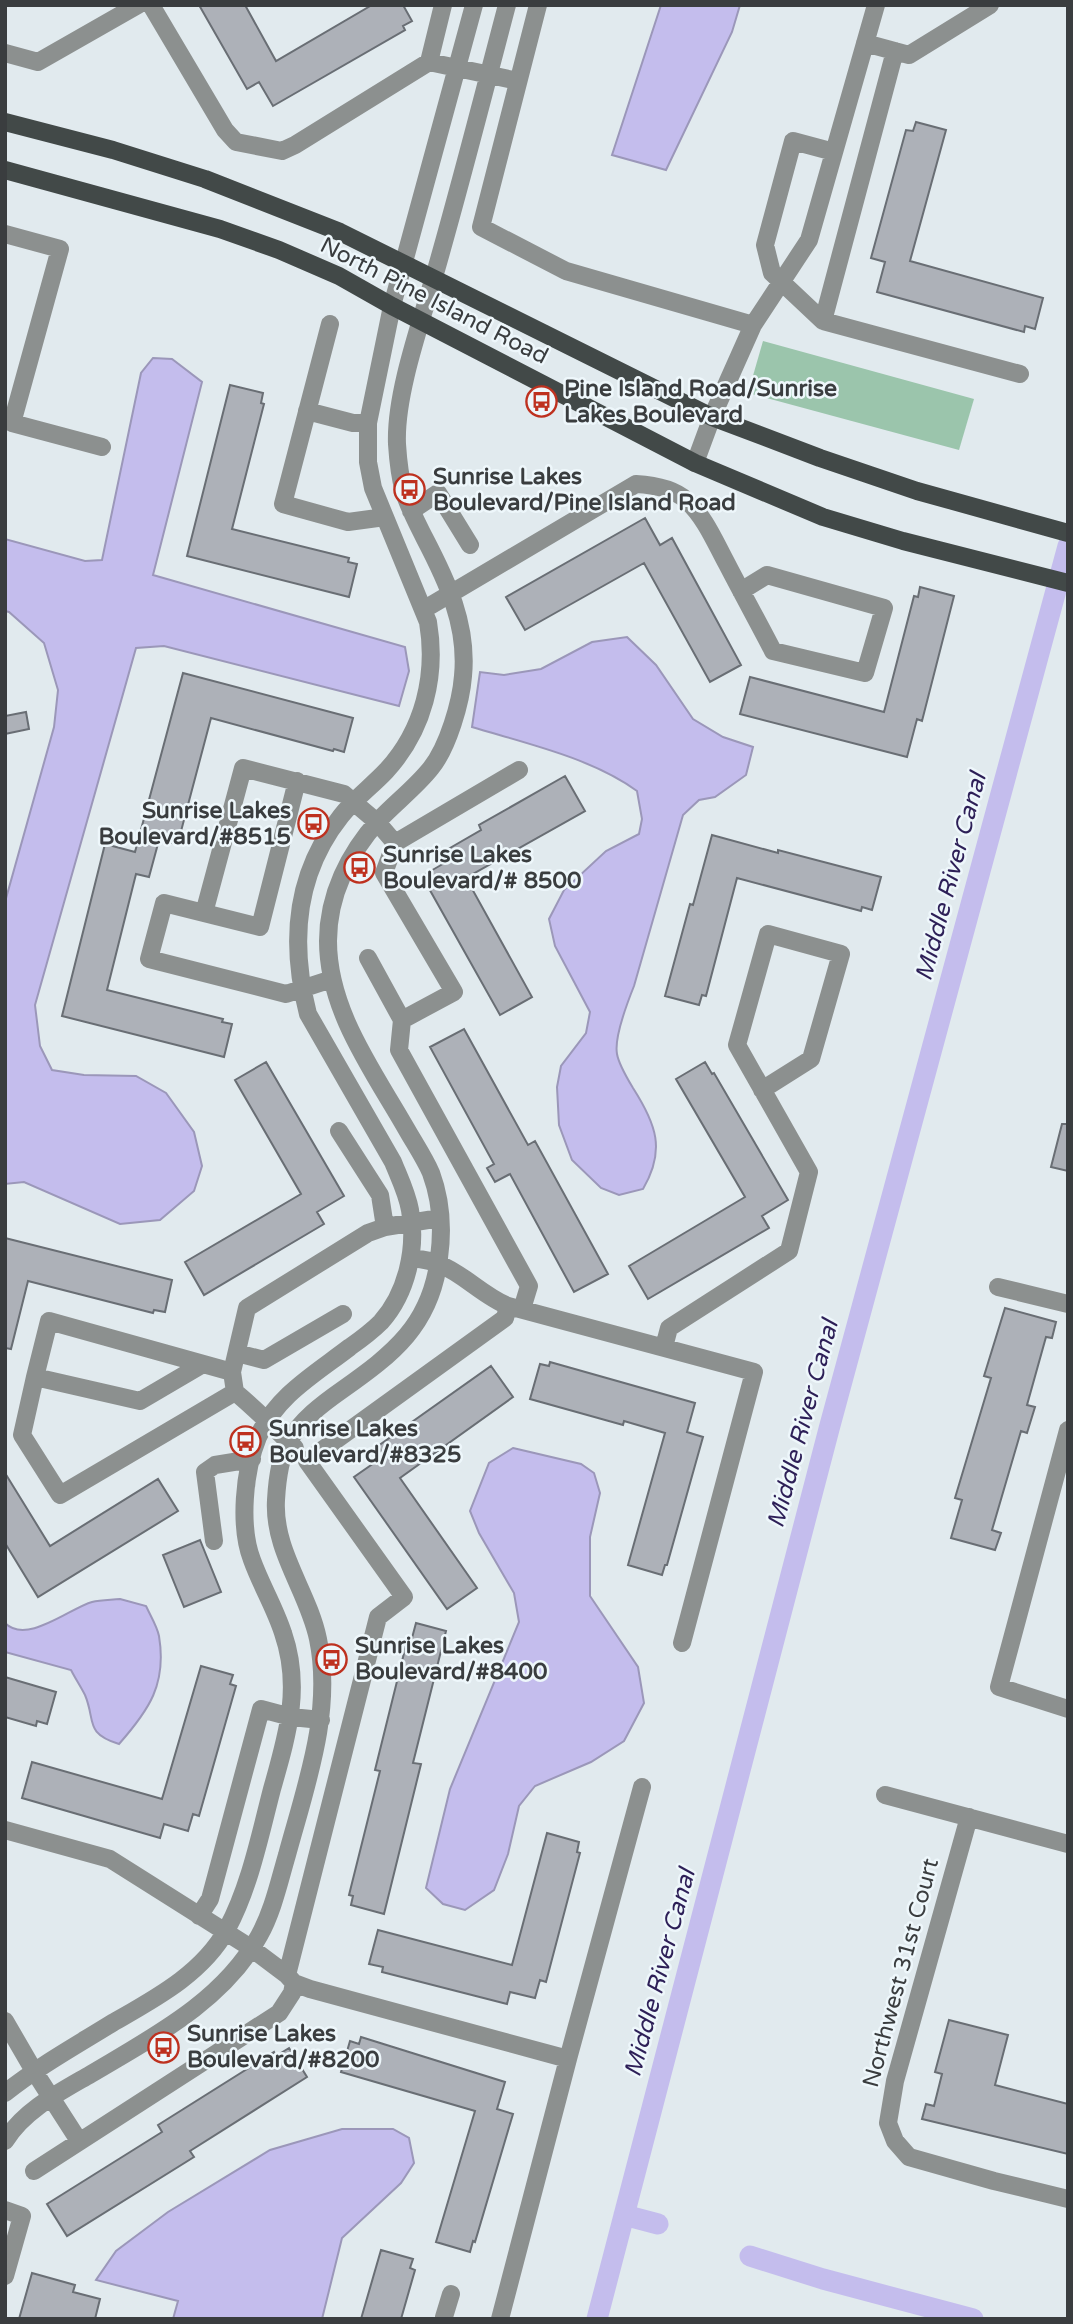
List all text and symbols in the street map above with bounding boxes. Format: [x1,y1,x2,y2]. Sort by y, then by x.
street label: North Pine Island Road [315,231,553,371]
place label: Pine Island Road/Sunrise Lakes Boulevard [564,375,837,429]
bus stop icon: Pine Island Road/Sunrise Lakes Boulevard [524,385,558,419]
place label: Sunrise Lakes Boulevard/Pine Island Road [433,463,736,517]
bus stop icon: Sunrise Lakes Boulevard/Pine Island Road [393,473,427,507]
water label: Middle River Canal [909,767,993,984]
place label: Sunrise Lakes Boulevard/#8515 [99,797,291,851]
bus stop icon: Sunrise Lakes Boulevard/#8515 [297,807,331,841]
place label: Sunrise Lakes Boulevard/# 8500 [383,841,581,895]
bus stop icon: Sunrise Lakes Boulevard/# 8500 [343,851,377,885]
water label: Middle River Canal [761,1314,845,1531]
place label: Sunrise Lakes Boulevard/#8325 [269,1415,461,1469]
bus stop icon: Sunrise Lakes Boulevard/#8325 [229,1425,263,1459]
place label: Sunrise Lakes Boulevard/#8400 [355,1632,547,1686]
bus stop icon: Sunrise Lakes Boulevard/#8400 [315,1642,349,1676]
street label: Northwest 31st Court [857,1855,945,2091]
water label: Middle River Canal [618,1863,702,2080]
place label: Sunrise Lakes Boulevard/#8200 [187,2020,379,2074]
bus stop icon: Sunrise Lakes Boulevard/#8200 [147,2030,181,2064]

